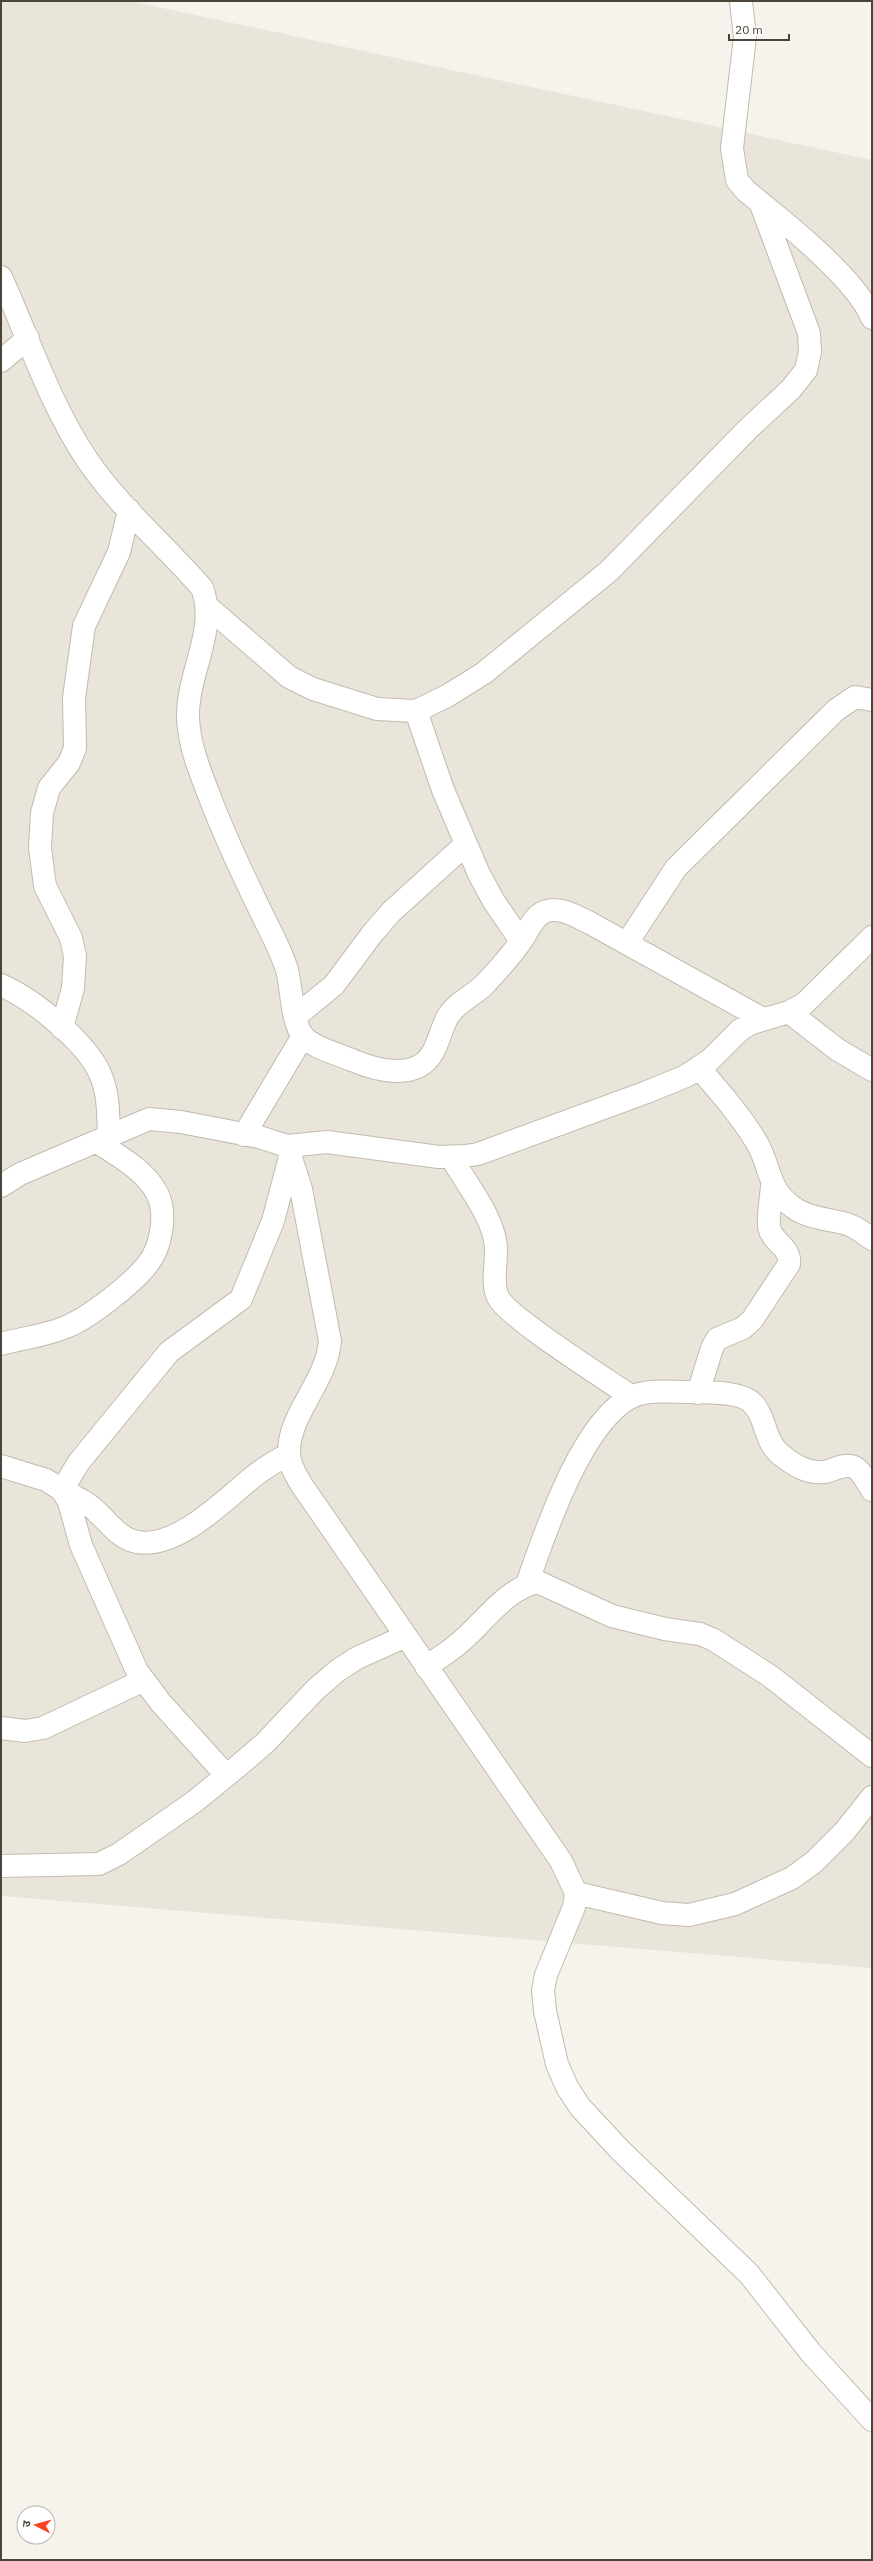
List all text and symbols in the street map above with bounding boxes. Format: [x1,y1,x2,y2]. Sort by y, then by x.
scale bar [729,16,789,42]
text: 20 m [735,22,763,37]
north arrow [16,2505,56,2545]
text: उ [19,2519,33,2528]

